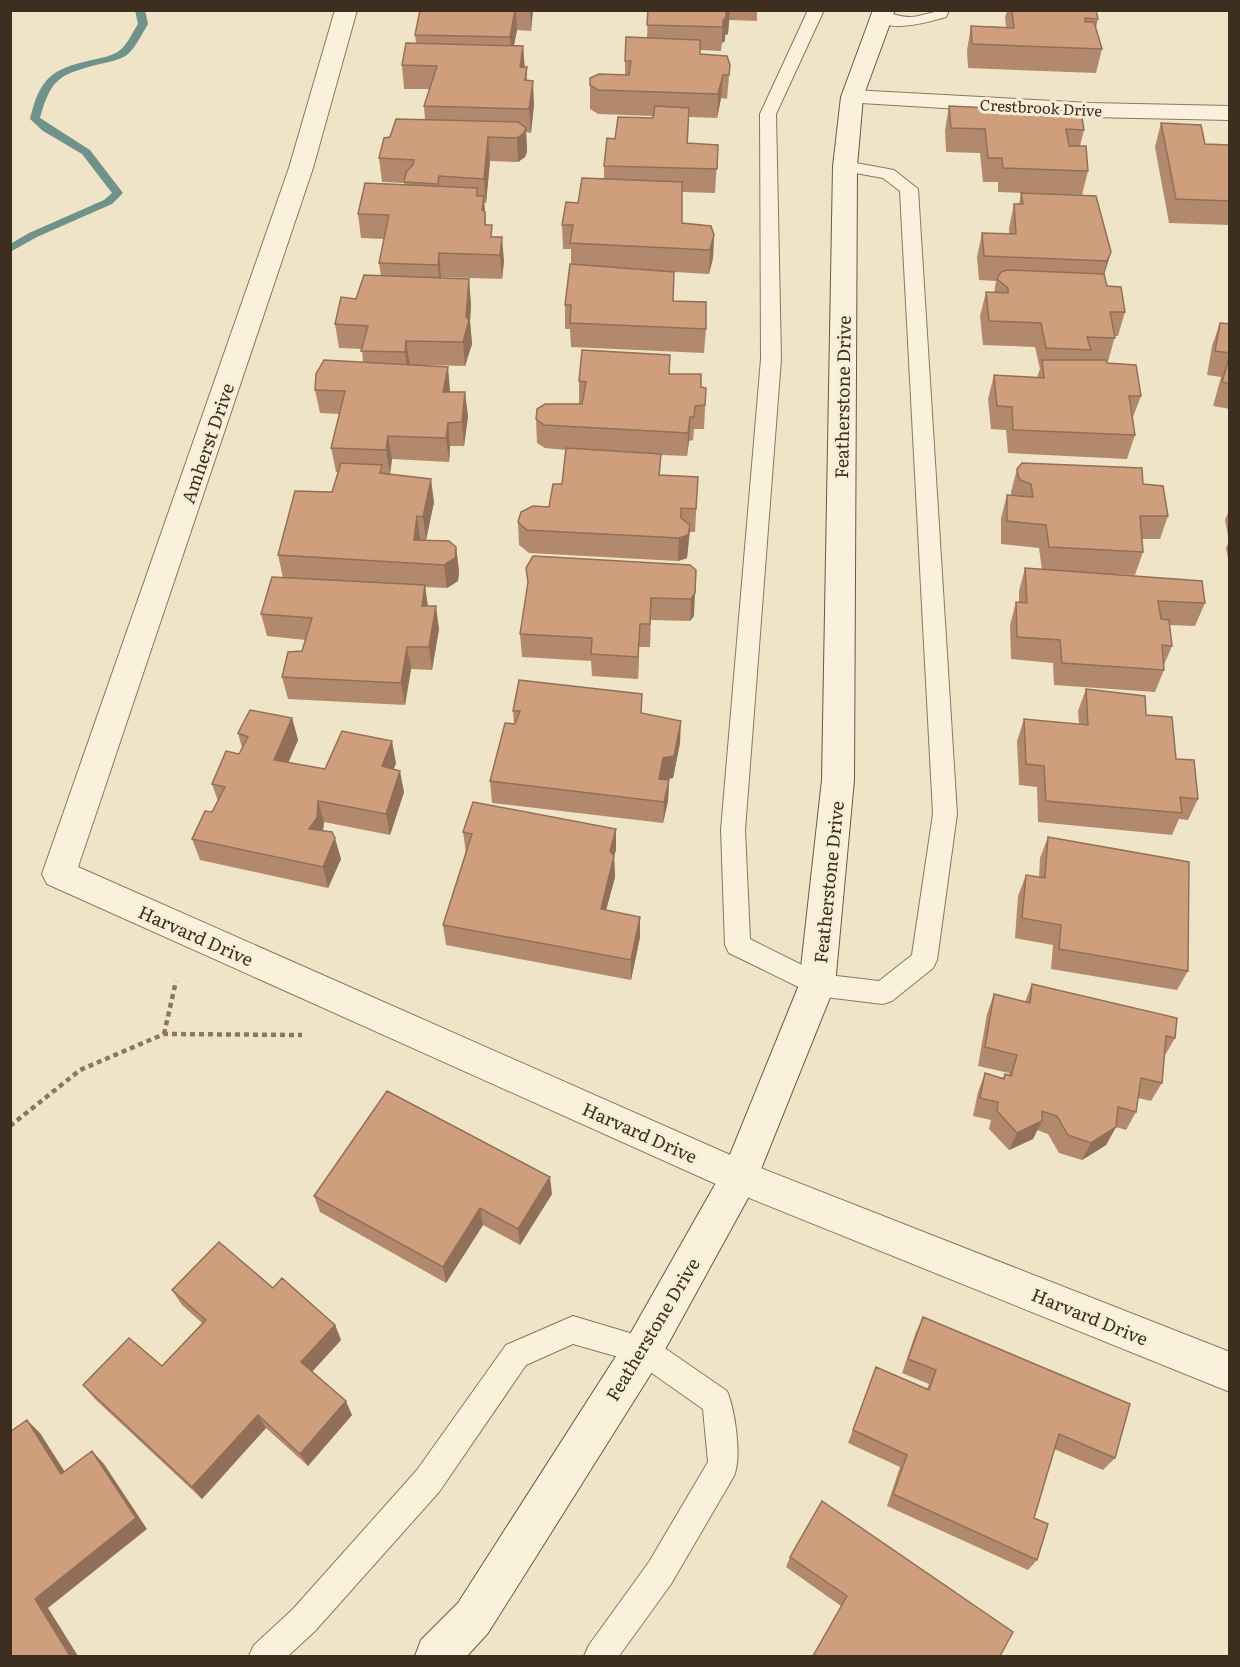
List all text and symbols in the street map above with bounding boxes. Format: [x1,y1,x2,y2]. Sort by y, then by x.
street label: Crestbrook Drive [979,92,1103,122]
street label: Featherstone Drive [827,315,857,479]
street label: Amherst Drive [174,379,240,507]
street label: Featherstone Drive [806,799,850,965]
street label: Harvard Drive [134,898,258,972]
street label: Harvard Drive [578,1095,702,1169]
street label: Featherstone Drive [598,1252,706,1406]
street label: Harvard Drive [1028,1280,1152,1352]

